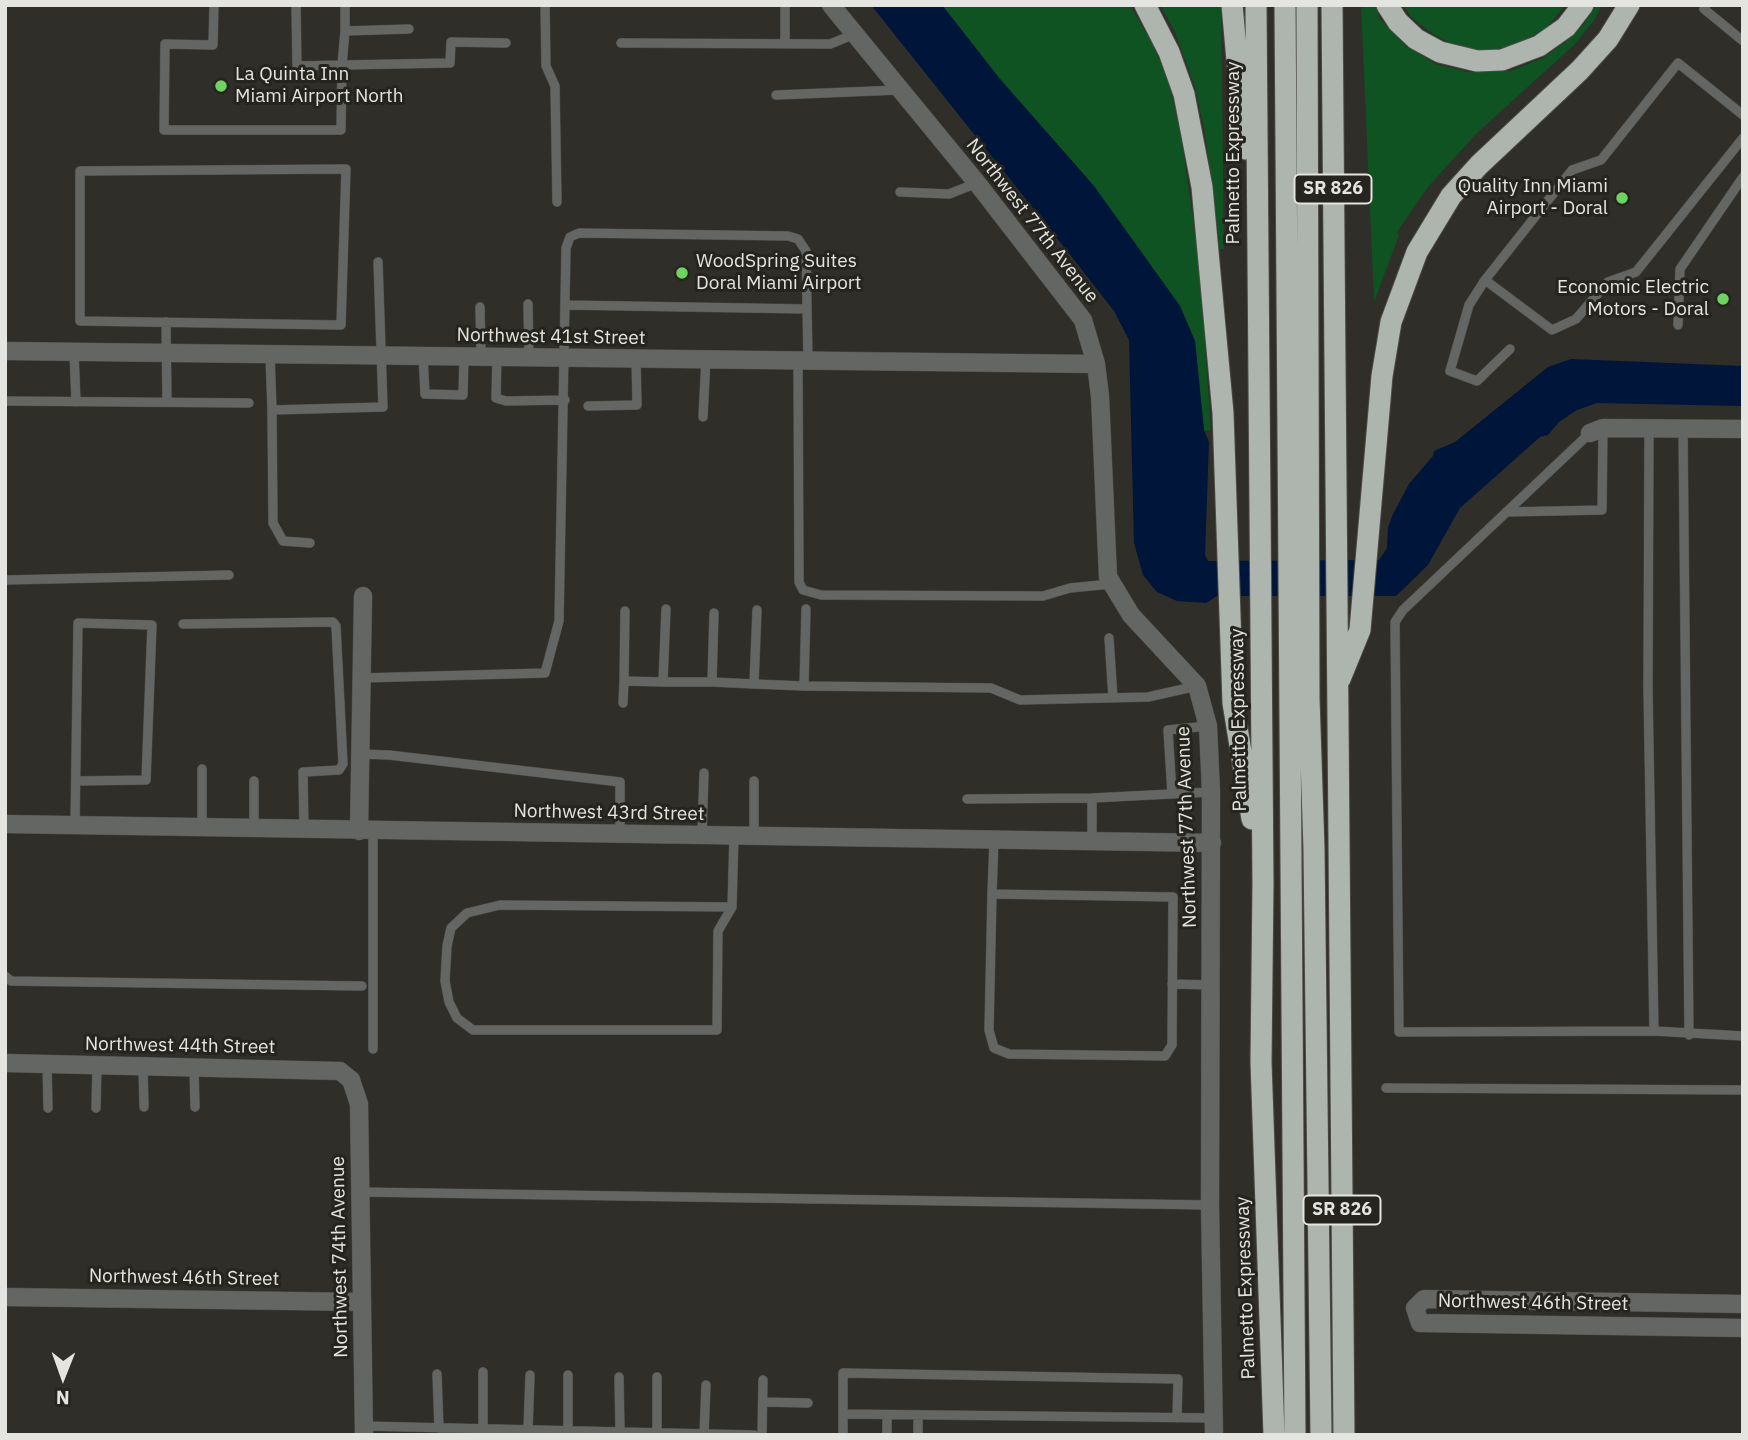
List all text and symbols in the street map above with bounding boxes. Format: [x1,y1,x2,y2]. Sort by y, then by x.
street label: Palmetto Expressway [1223,61,1245,245]
place label: La Quinta Inn Miami Airport North [235,64,403,108]
marker: La Quinta Inn Miami Airport North [213,78,229,94]
street label: Northwest 77th Avenue [961,134,1103,308]
road number: SR 826 [1294,174,1372,204]
place label: Quality Inn Miami Airport - Doral [1458,176,1608,220]
marker: Quality Inn Miami Airport - Doral [1614,190,1630,206]
place label: WoodSpring Suites Doral Miami Airport [696,251,862,295]
marker: WoodSpring Suites Doral Miami Airport [674,265,690,281]
place label: Economic Electric Motors - Doral [1557,277,1709,321]
marker: Economic Electric Motors - Doral [1715,291,1731,307]
street label: Northwest 41st Street [456,324,646,350]
street label: Palmetto Expressway [1226,628,1252,812]
street label: Northwest 77th Avenue [1172,726,1202,928]
street label: Northwest 43rd Street [513,800,705,826]
street label: Northwest 44th Street [85,1033,275,1059]
street label: Northwest 74th Avenue [327,1156,353,1358]
street label: Palmetto Expressway [1231,1196,1261,1380]
road number: SR 826 [1304,1196,1380,1224]
street label: Northwest 46th Street [89,1265,279,1291]
street label: Northwest 46th Street [1438,1290,1628,1316]
north arrow [28,1342,98,1412]
text: N [56,1386,70,1410]

